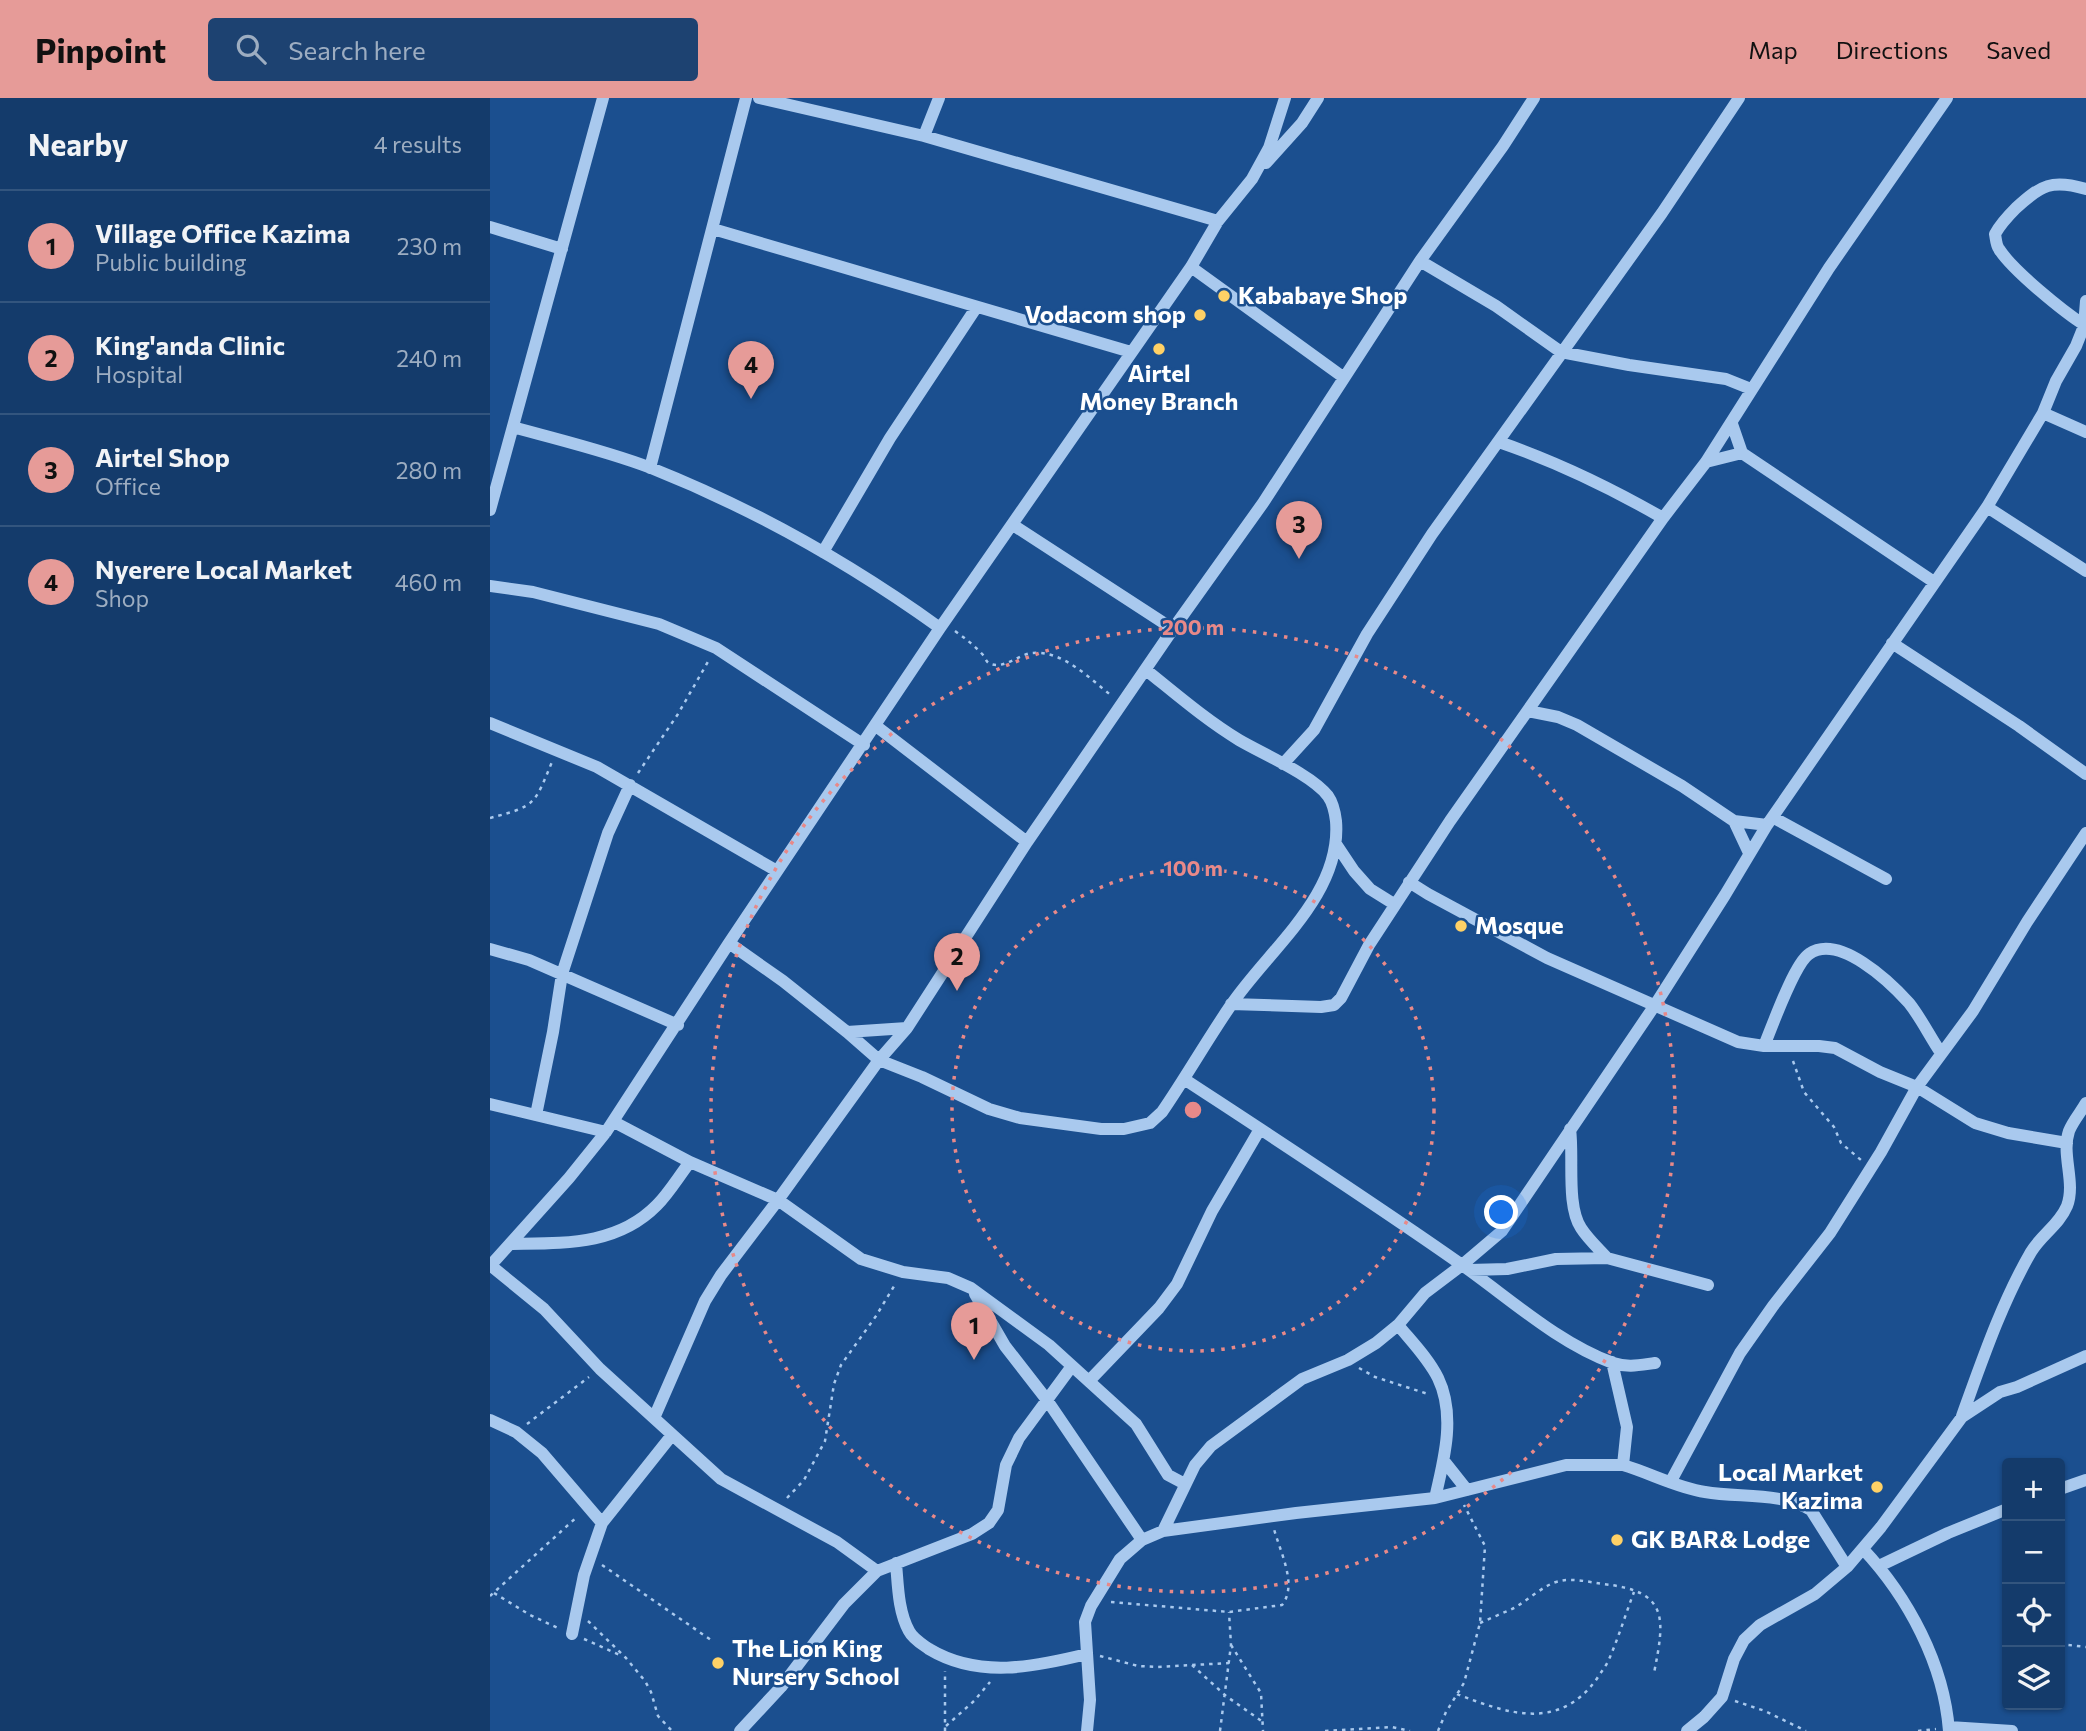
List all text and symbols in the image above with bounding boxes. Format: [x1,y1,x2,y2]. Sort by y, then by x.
search box [208,18,698,81]
text: Pinpoint [35,29,166,70]
icon: search [232,30,270,68]
text: Search here [288,34,426,65]
text: Map [1748,35,1798,64]
text: Directions [1836,35,1948,64]
text: Saved [1986,35,2051,64]
text: Nearby [28,125,128,162]
text: 4 results [374,130,462,158]
text: Village Office Kazima [95,217,350,248]
text: 1 [46,232,56,260]
text: 230 m [397,232,462,260]
text: Public building [95,248,246,276]
place label: Kababaye Shop [1238,280,1408,309]
marker: Kababaye Shop [1216,288,1232,304]
place label: Vodacom shop [1025,299,1186,328]
marker: Vodacom shop [1192,307,1208,323]
text: King'anda Clinic [95,329,285,360]
pin: 4 [728,341,774,399]
marker: Airtel Money Branch [1151,341,1167,357]
text: 2 [44,344,58,372]
text: 240 m [396,344,462,372]
place label: Airtel Money Branch [1080,358,1238,415]
text: Hospital [95,360,183,388]
text: Airtel Shop [95,441,230,472]
text: 3 [44,456,58,484]
text: 280 m [396,456,462,484]
text: Office [95,472,161,500]
pin: 3 [1276,501,1322,559]
text: Nyerere Local Market [95,553,352,584]
text: 4 [44,568,58,596]
text: 460 m [395,568,462,596]
text: Shop [95,584,149,612]
text: 200 m [1162,614,1224,639]
text: 100 m [1163,855,1223,880]
place label: Mosque [1475,910,1564,939]
marker: Mosque [1453,918,1469,934]
pin: 2 [934,933,980,991]
centre of rings [1181,1098,1205,1122]
your location [1484,1195,1518,1229]
pin: 1 [951,1302,997,1360]
place label: Local Market Kazima [1718,1457,1863,1514]
map controls [2002,1458,2065,1710]
button: + [2002,1458,2065,1521]
marker: Local Market Kazima [1869,1479,1885,1495]
button: − [2002,1521,2065,1584]
place label: GK BAR& Lodge [1631,1524,1810,1553]
marker: GK BAR& Lodge [1609,1532,1625,1548]
button: locate [2002,1584,2065,1647]
place label: The Lion King Nursery School [732,1633,900,1690]
button: layers [2002,1647,2065,1710]
marker: The Lion King Nursery School [710,1655,726,1671]

